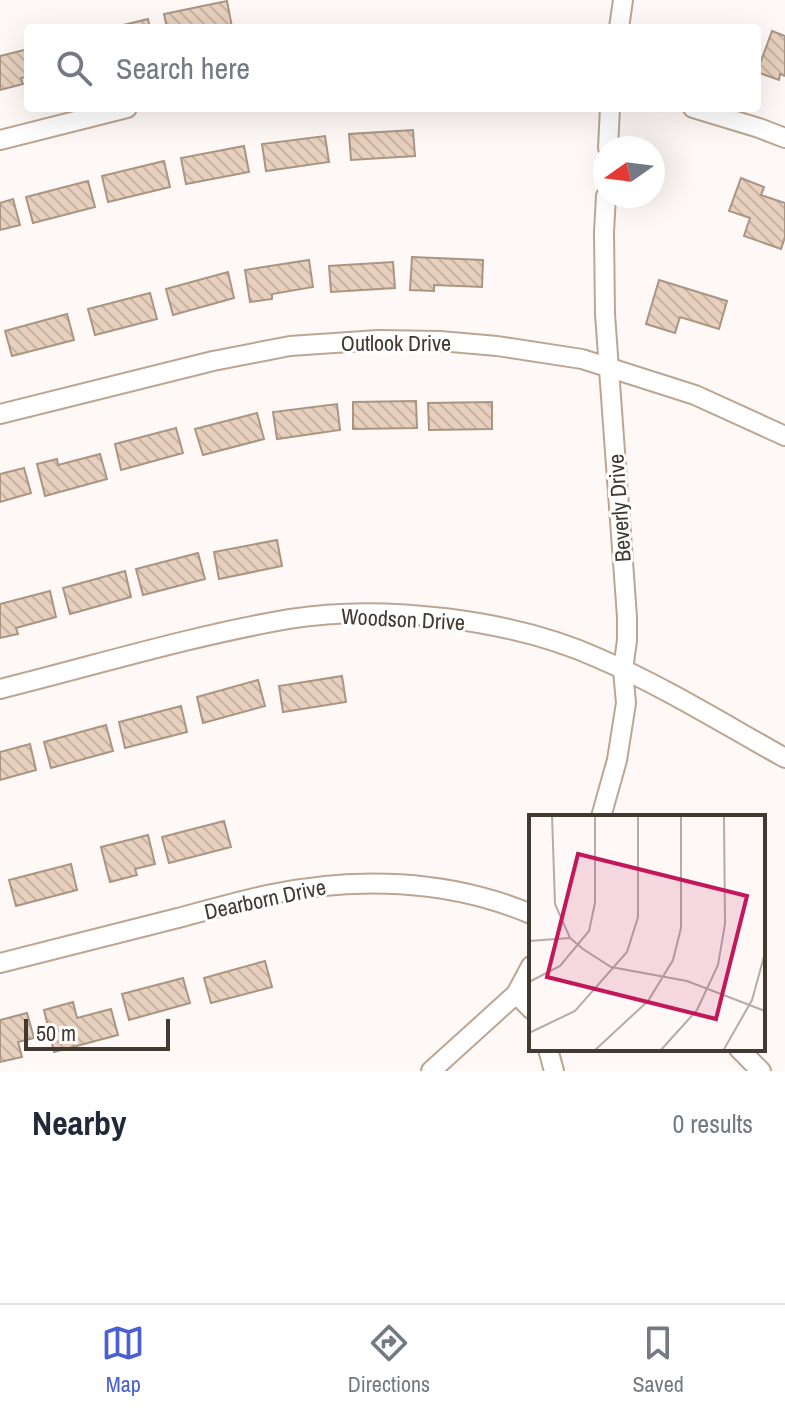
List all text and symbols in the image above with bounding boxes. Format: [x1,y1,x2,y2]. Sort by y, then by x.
search box [24,24,761,112]
icon: search [52,46,96,90]
text: Search here [116,48,250,88]
north arrow [593,136,665,208]
street label: Outlook Drive [341,328,451,358]
street label: Beverly Drive [600,453,638,563]
street label: Woodson Drive [340,601,466,637]
inset map [529,815,765,1051]
street label: Dearborn Drive [202,872,328,926]
scale bar [24,1015,170,1051]
text: 50 m [36,1018,76,1048]
text: Nearby [32,1100,127,1146]
text: 0 results [672,1106,753,1141]
tab: Map [101,1321,145,1399]
tab: Directions [348,1321,430,1399]
tab: Saved [633,1321,684,1399]

